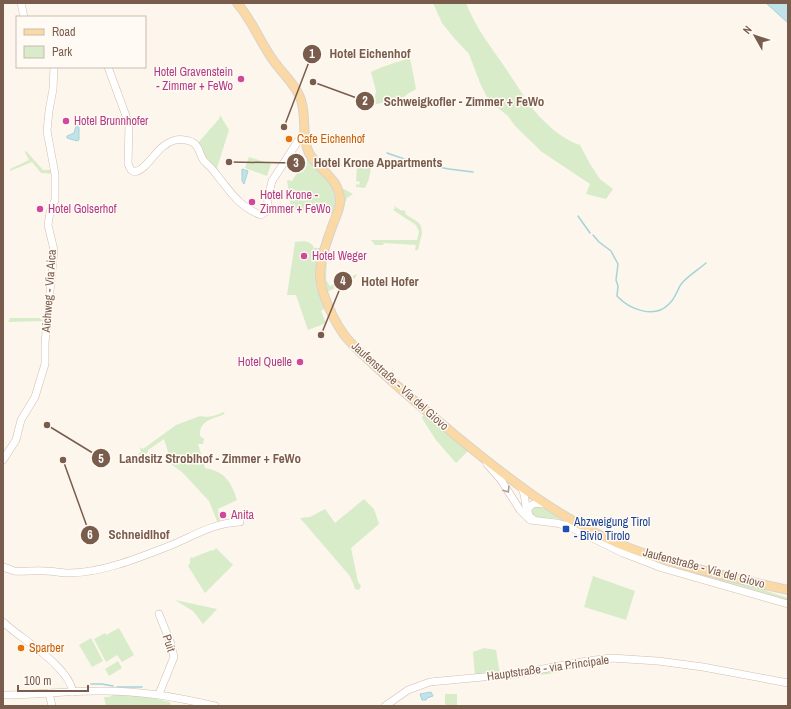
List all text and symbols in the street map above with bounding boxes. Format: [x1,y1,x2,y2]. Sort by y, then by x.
legend [16,16,146,68]
north arrow [735,16,775,56]
text: N [740,23,755,37]
text: Road [52,24,76,40]
callout: Hotel Eichenhof [302,41,419,66]
text: Park [52,44,72,60]
text: Hotel Eichenhof [329,45,411,62]
text: 1 [309,46,315,62]
place label: Hotel Gravenstein - Zimmer + FeWo [154,64,233,94]
marker: Hotel Gravenstein - Zimmer + FeWo [236,74,246,84]
callout: Schweigkofler - Zimmer + FeWo [355,89,552,114]
text: 2 [362,93,368,109]
text: Schweigkofler - Zimmer + FeWo [384,93,544,110]
place label: Hotel Brunnhofer [74,113,149,129]
marker: Hotel Brunnhofer [61,116,71,126]
place label: Cafe Eichenhof [297,131,365,147]
marker: Cafe Eichenhof [284,134,294,144]
callout: Hotel Krone Appartments [286,150,451,175]
text: Hotel Krone Appartments [314,154,442,171]
text: 3 [293,155,299,171]
place label: Hotel Krone - Zimmer + FeWo [260,187,331,217]
marker: Hotel Krone - Zimmer + FeWo [247,197,257,207]
place label: Hotel Golserhof [48,201,117,217]
marker: Hotel Golserhof [35,204,45,214]
place label: Hotel Weger [312,248,367,264]
street label: Aichweg - Via Aica [38,249,60,334]
marker: Hotel Weger [299,251,309,261]
callout: Hotel Hofer [333,269,426,294]
text: 4 [340,273,346,289]
text: Hotel Hofer [361,273,420,290]
street label: Jaufenstraße - Via del Giovo [348,338,452,434]
place label: Hotel Quelle [238,354,292,370]
marker: Hotel Quelle [295,357,305,367]
callout: Landsitz Stroblhof - Zimmer + FeWo [91,446,309,471]
text: Landsitz Stroblhof - Zimmer + FeWo [119,450,301,467]
text: 5 [98,451,104,467]
one-way arrow [502,485,509,492]
place label: Anita [230,507,255,523]
marker: Anita [218,510,228,520]
place label: Abzweigung Tirol - Bivio Tirolo [573,514,650,544]
callout: Schneidlhof [80,522,177,547]
marker: Abzweigung Tirol - Bivio Tirolo [561,524,571,534]
text: Schneidlhof [108,526,170,543]
text: 6 [87,527,93,543]
street label: Jaufenstraße - Via del Giovo [641,544,767,592]
street label: Puit [159,632,179,654]
place label: Sparber [29,640,65,656]
marker: Sparber [16,643,26,653]
street label: Hauptstraße - via Principale [486,652,610,684]
scale bar [18,667,88,693]
text: 100 m [24,673,51,689]

